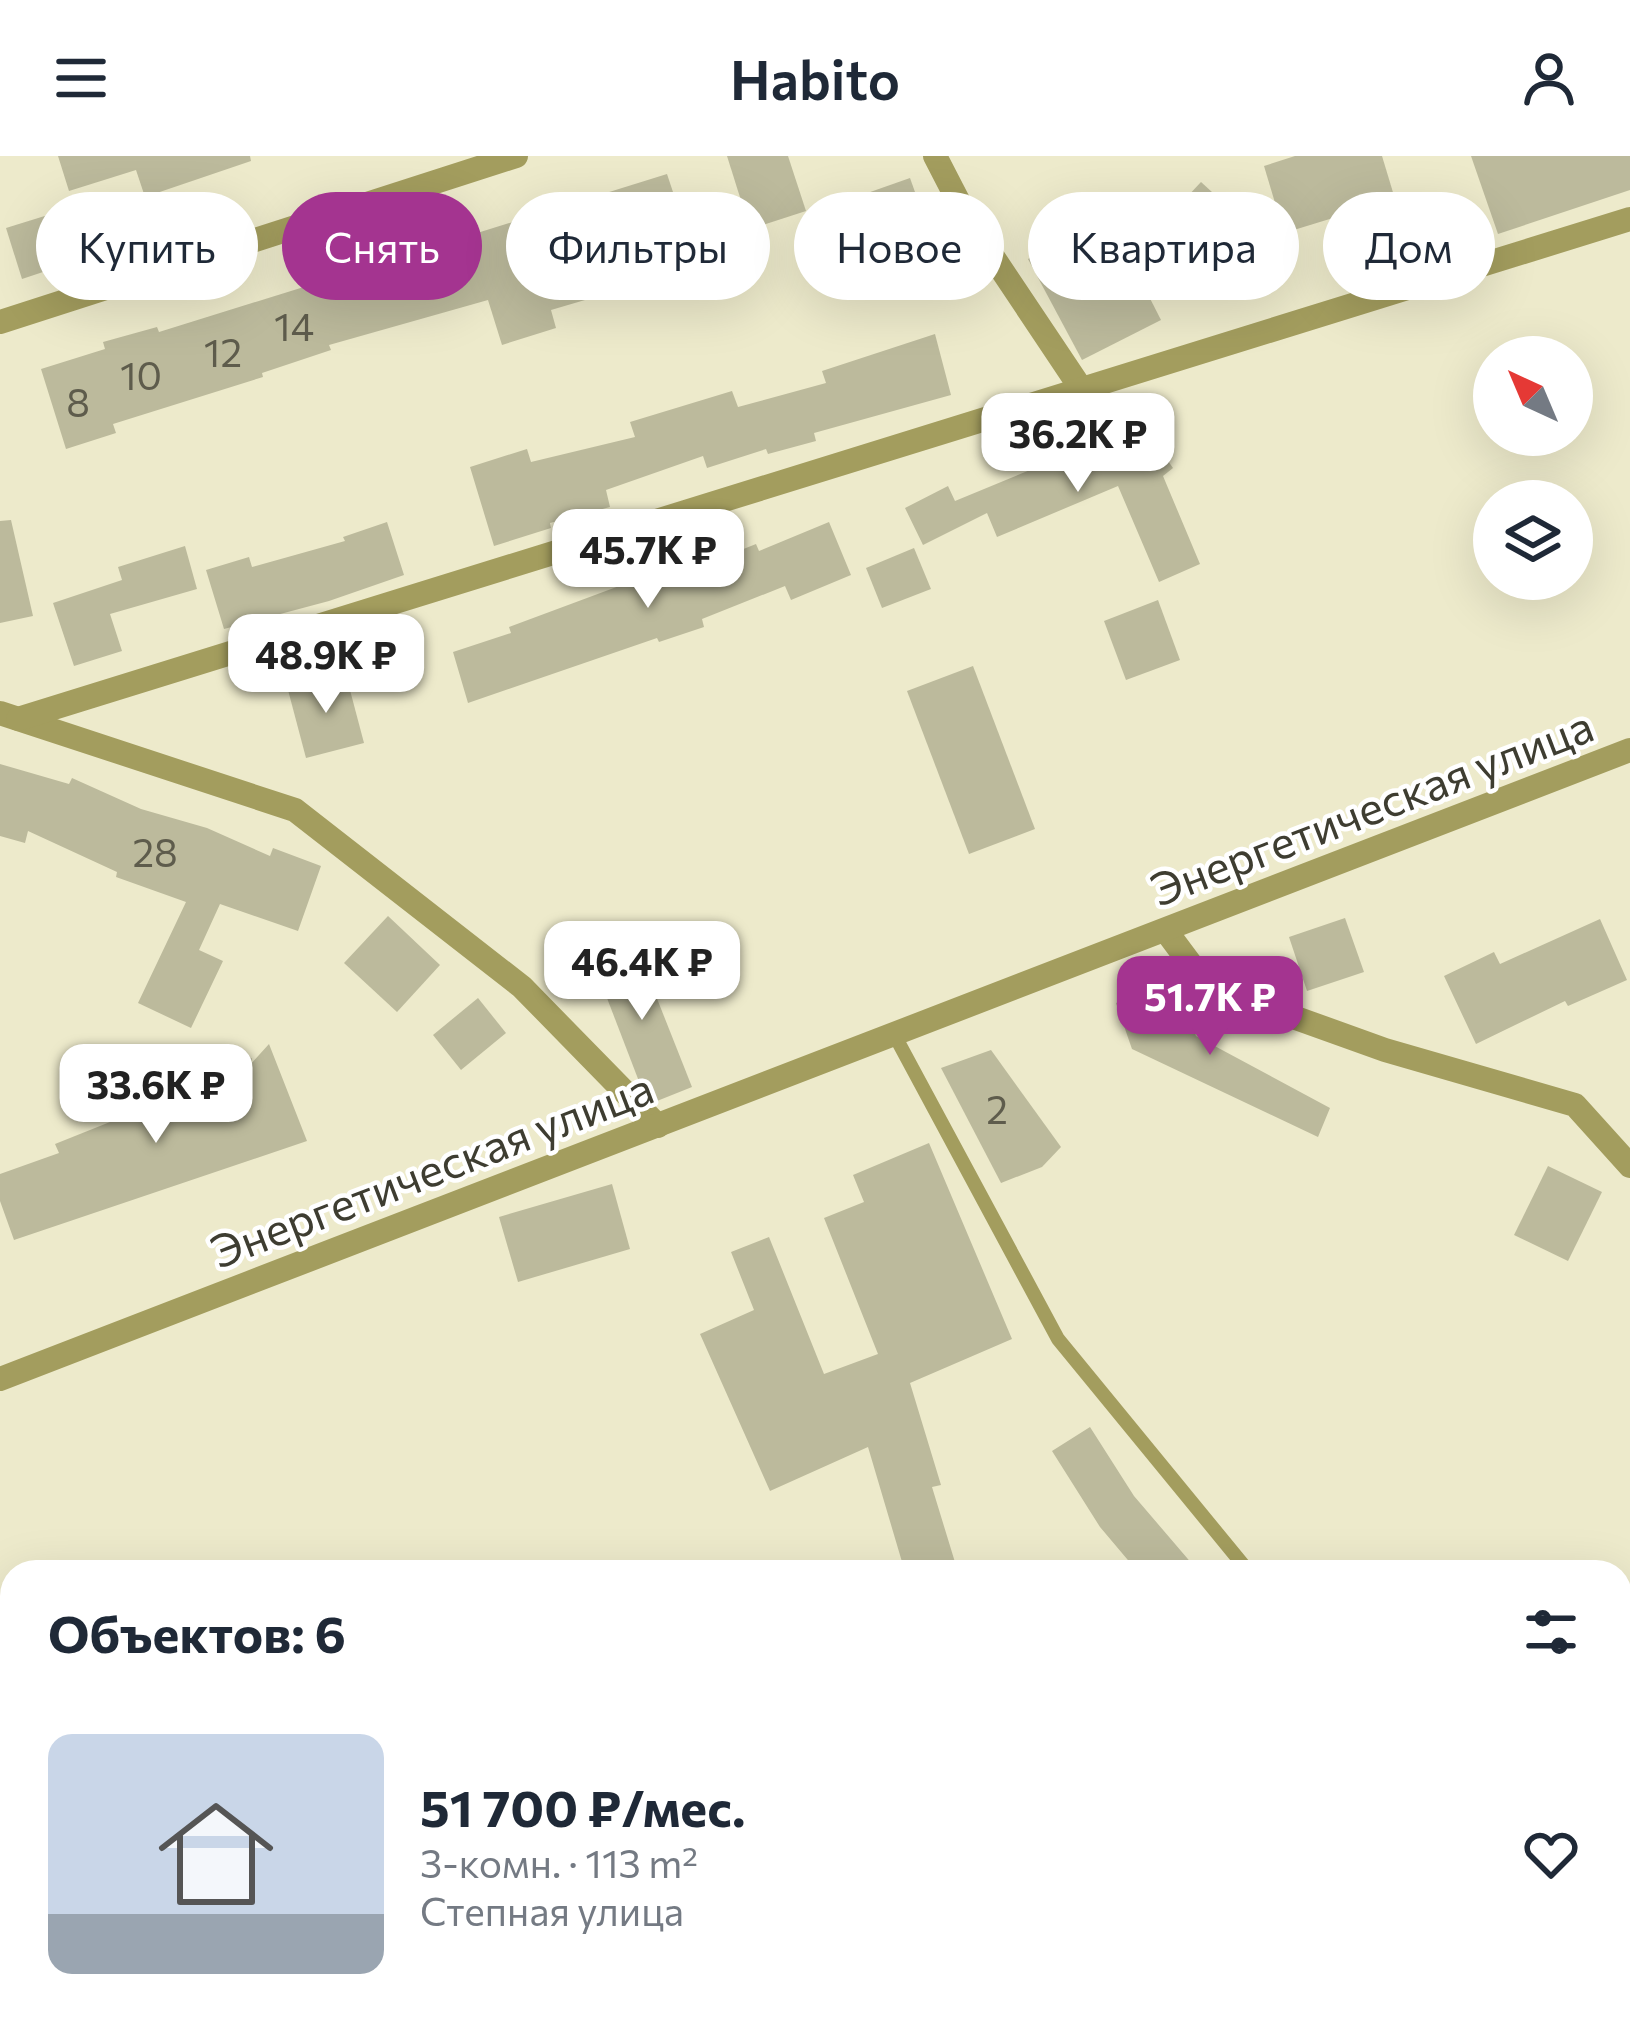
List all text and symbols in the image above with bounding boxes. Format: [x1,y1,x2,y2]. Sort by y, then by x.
icon: menu [48,45,114,111]
text: Habito [730,45,900,111]
icon: person [1516,45,1582,111]
chip: Купить [36,192,258,300]
chip: Снять [282,192,482,300]
chip: Фильтры [506,192,770,300]
chip: Новое [794,192,1004,300]
chip: Квартира [1028,192,1299,300]
chip: Дом [1323,192,1495,300]
house number: 14 [274,301,314,349]
house number: 12 [204,327,242,375]
north arrow [1473,336,1593,456]
map controls [1473,336,1593,600]
house number: 10 [120,350,162,398]
house number: 8 [66,377,90,425]
pin: 36.2K ₽ [967,393,1189,495]
text: 36.2K ₽ [1008,408,1148,456]
button: layers [1473,480,1593,600]
pin: 45.7K ₽ [537,509,759,611]
text: 45.7K ₽ [579,524,717,572]
pin: 48.9K ₽ [215,614,437,716]
text: 48.9K ₽ [255,629,397,677]
street label: Энергетическая улица [1142,696,1600,916]
house number: 28 [132,827,178,875]
pin: 46.4K ₽ [531,921,753,1023]
text: 46.4K ₽ [571,936,713,984]
pin: 51.7K ₽ [1099,956,1321,1058]
text: 51.7K ₽ [1144,971,1276,1019]
pin: 33.6K ₽ [45,1044,267,1146]
street label: Энергетическая улица [202,1058,660,1278]
text: 33.6K ₽ [87,1059,225,1107]
house number: 2 [986,1084,1008,1132]
icon: filters [1518,1599,1584,1665]
text: Объектов: 6 [48,1601,346,1664]
text: 51 700 ₽/мес. [420,1775,745,1838]
icon: home [144,1782,288,1926]
icon: heart [1518,1821,1584,1887]
text: 3-комн. · 113 m² [420,1838,698,1886]
text: Степная улица [420,1886,684,1934]

